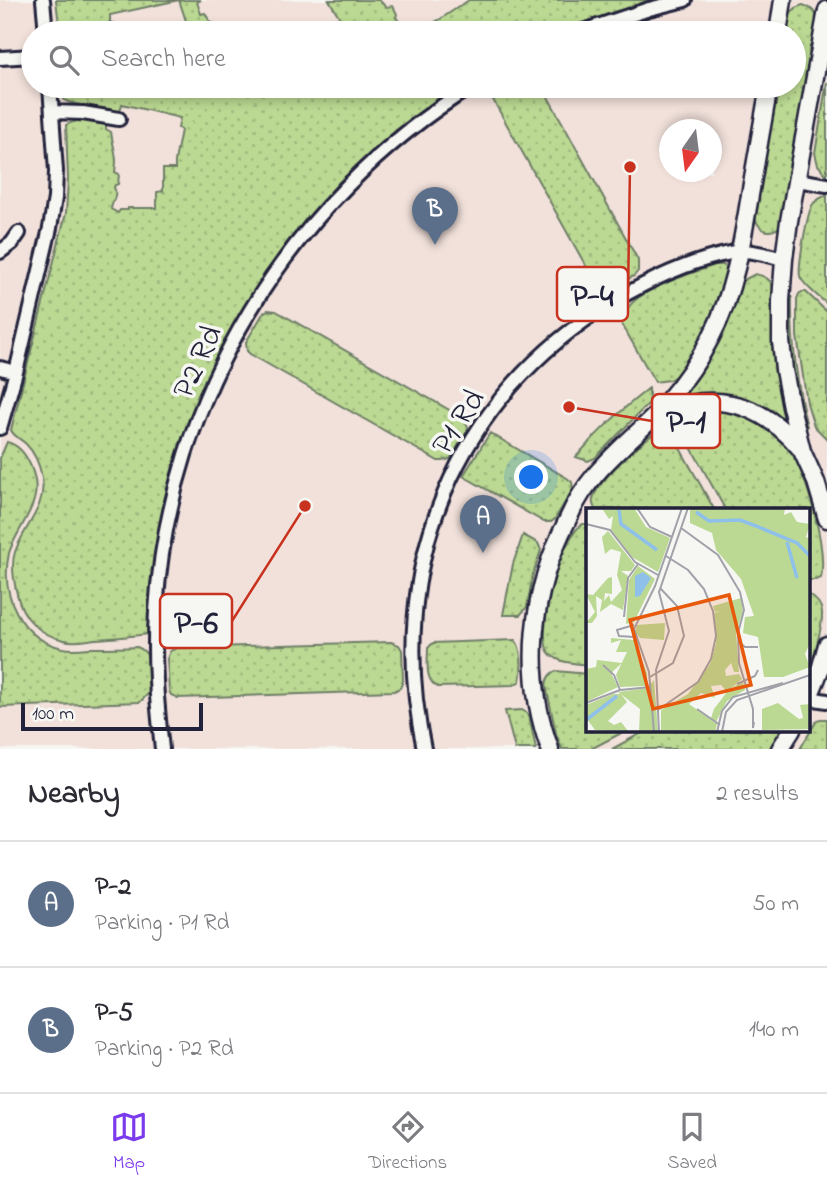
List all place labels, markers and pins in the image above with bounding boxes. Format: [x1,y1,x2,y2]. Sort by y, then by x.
pin: B [412,187,458,245]
callout: P-4 [557,267,628,321]
callout: P-1 [652,394,720,448]
pin: A [460,495,506,553]
callout: P-6 [160,594,232,648]

